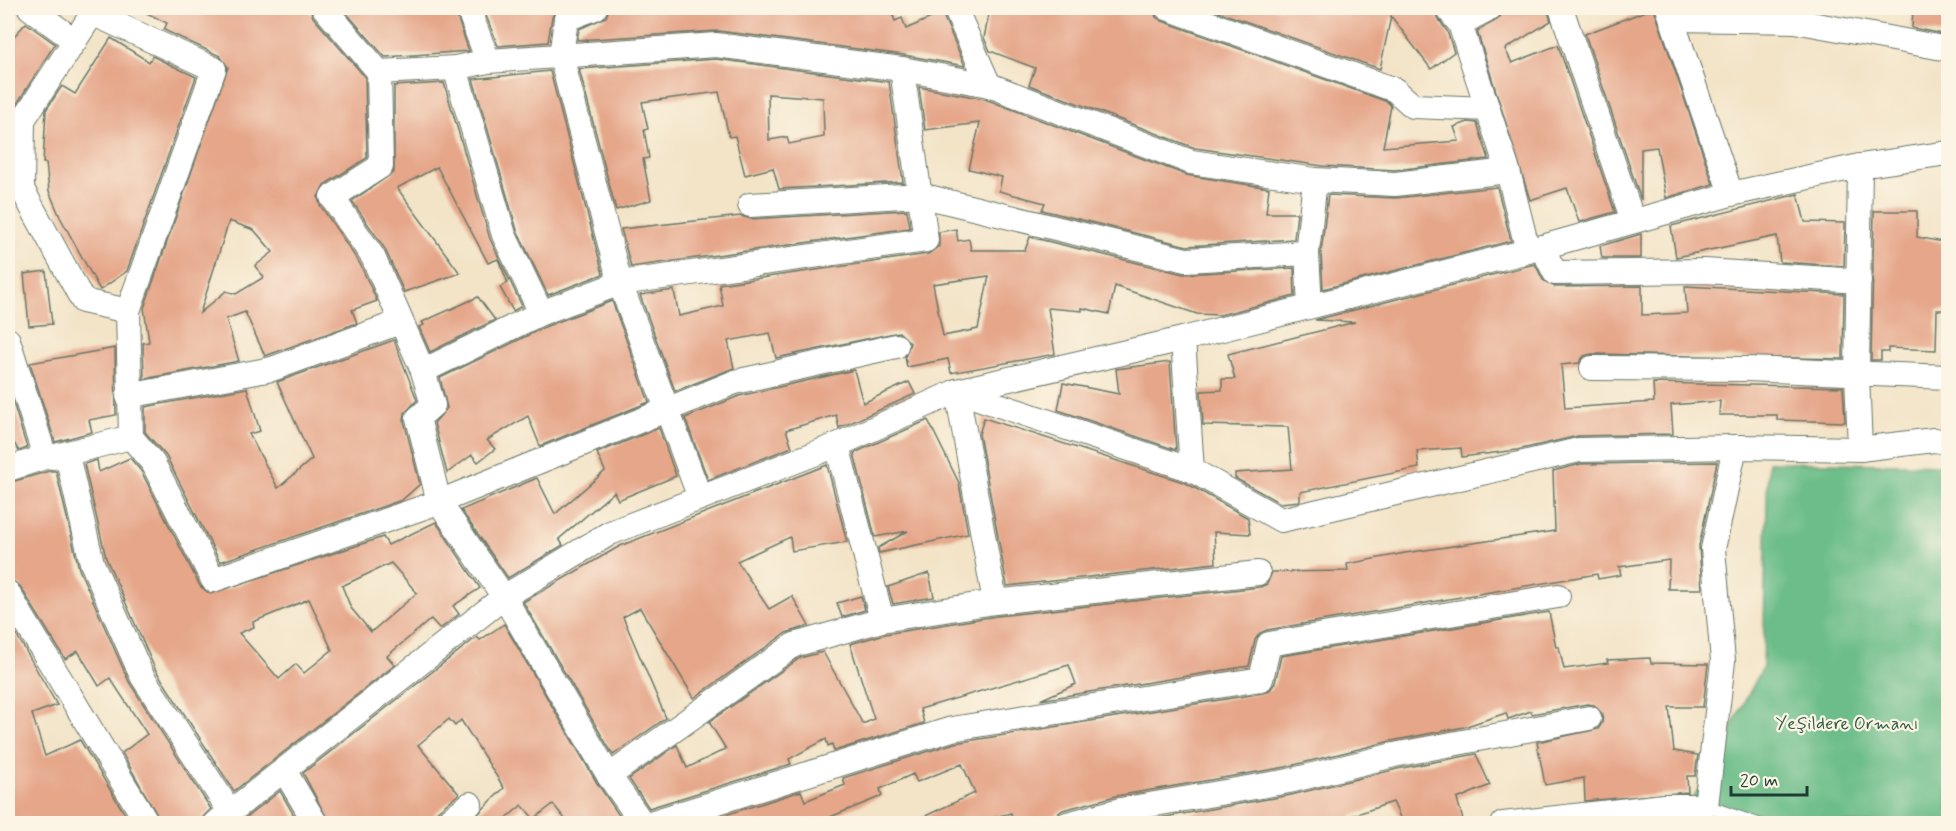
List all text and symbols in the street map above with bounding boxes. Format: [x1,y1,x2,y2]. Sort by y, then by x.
park label: Yeşildere Ormanı [1775,712,1919,736]
scale bar [1731,759,1808,797]
text: 20 m [1740,769,1778,793]

